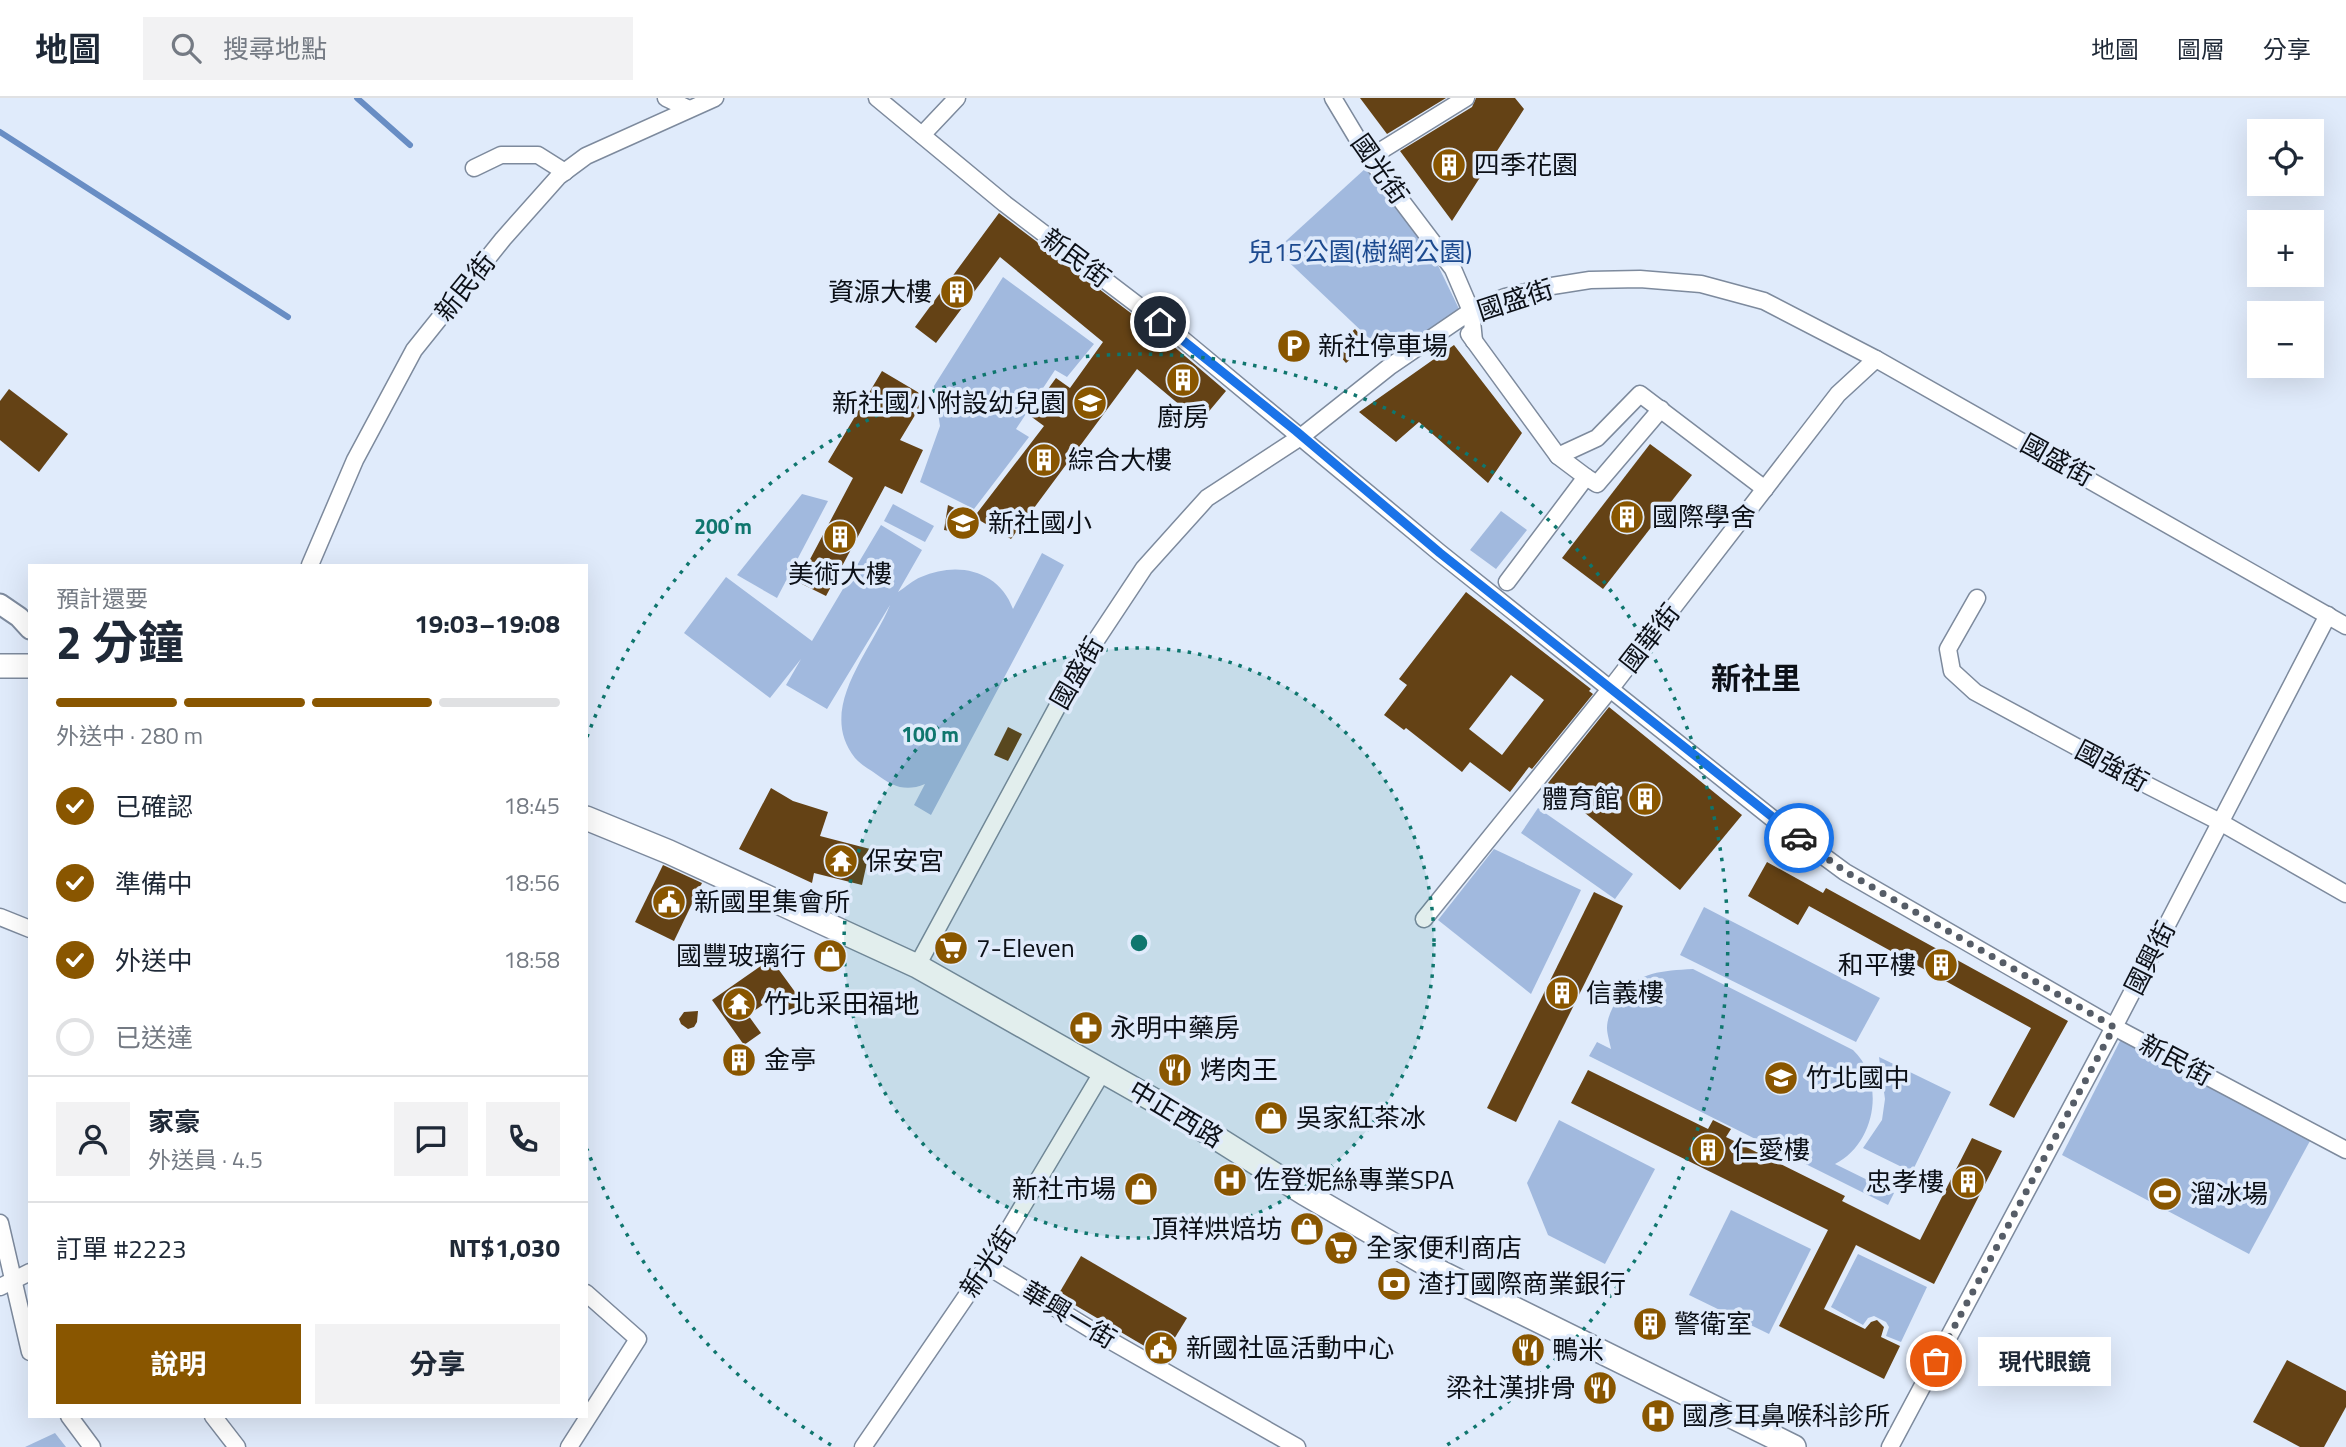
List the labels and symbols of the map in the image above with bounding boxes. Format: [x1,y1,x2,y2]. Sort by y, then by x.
street label: 國光街 [1342,126,1419,212]
place label: 四季花園 [1474,145,1578,184]
building icon: 四季花園 [1430,146,1468,184]
street label: 新民街 [1033,219,1119,297]
park label: 兒15公園(樹網公園) [1248,232,1472,271]
street label: 新民街 [425,244,504,329]
street label: 國盛街 [1472,269,1558,330]
place label: 資源大樓 [828,272,932,311]
building icon: 資源大樓 [938,273,976,311]
pin [1130,292,1190,352]
place label: 新社停車場 [1318,326,1448,365]
parking icon: 新社停車場 [1275,327,1313,365]
building icon: 廚房 [1164,361,1202,399]
place label: 新社國小附設幼兒園 [832,383,1066,422]
school or university icon: 新社國小附設幼兒園 [1071,384,1109,422]
place label: 廚房 [1157,397,1209,436]
street label: 國盛街 [2014,424,2101,496]
place label: 綜合大樓 [1068,440,1172,479]
building icon: 綜合大樓 [1025,441,1063,479]
place label: 國際學舍 [1652,497,1756,536]
building icon: 國際學舍 [1608,498,1646,536]
place label: 新社國小 [988,503,1092,542]
school or university icon: 新社國小 [944,504,982,542]
text: 200 m [694,510,752,542]
building icon: 美術大樓 [821,518,859,556]
place label: 美術大樓 [788,554,892,593]
street label: 國華街 [1610,595,1689,680]
street label: 國盛街 [1040,629,1113,716]
district label: 新社里 [1711,655,1801,701]
text: 100 m [901,718,959,750]
street label: 國強街 [2069,730,2156,801]
place label: 體育館 [1542,779,1620,818]
building icon: 體育館 [1626,780,1664,818]
courier [1764,803,1834,873]
place label: 保安宮 [866,841,944,880]
temple icon: 保安宮 [822,842,860,880]
place label: 新國里集會所 [694,882,850,921]
public building icon: 新國里集會所 [650,883,688,921]
street label: 國興街 [2114,914,2185,1001]
place label: 7-Eleven [976,928,1075,967]
supermarket icon: 7-Eleven [932,929,970,967]
centre of rings [1127,931,1151,955]
place label: 國豐玻璃行 [676,936,806,975]
shop icon: 國豐玻璃行 [811,937,849,975]
place label: 和平樓 [1838,945,1916,984]
building icon: 和平樓 [1922,946,1960,984]
place label: 信義樓 [1586,973,1664,1012]
building icon: 信義樓 [1543,974,1581,1012]
place label: 竹北采田福地 [764,984,920,1023]
temple icon: 竹北采田福地 [720,985,758,1023]
place label: 永明中藥房 [1110,1008,1240,1047]
pharmacy icon: 永明中藥房 [1067,1009,1105,1047]
street label: 新民街 [2133,1024,2220,1095]
place label: 金亭 [764,1040,816,1079]
building icon: 金亭 [720,1041,758,1079]
place label: 烤肉王 [1200,1050,1278,1089]
restaurant icon: 烤肉王 [1156,1051,1194,1089]
place label: 竹北國中 [1806,1058,1910,1097]
school or university icon: 竹北國中 [1762,1059,1800,1097]
street label: 中正西路 [1122,1070,1231,1157]
place label: 吳家紅茶冰 [1296,1098,1426,1137]
shop icon: 吳家紅茶冰 [1252,1099,1290,1137]
place label: 仁愛樓 [1732,1130,1810,1169]
building icon: 仁愛樓 [1689,1131,1727,1169]
place label: 佐登妮絲專業SPA [1254,1160,1454,1199]
hospital icon: 佐登妮絲專業SPA [1211,1161,1249,1199]
place label: 忠孝樓 [1866,1162,1944,1201]
building icon: 忠孝樓 [1949,1163,1987,1201]
place label: 新社市場 [1012,1169,1116,1208]
shop icon: 新社市場 [1122,1170,1160,1208]
place label: 溜冰場 [2190,1174,2268,1213]
sports icon: 溜冰場 [2146,1175,2184,1213]
place label: 頂祥烘焙坊 [1152,1209,1282,1248]
shop icon: 頂祥烘焙坊 [1288,1210,1326,1248]
street label: 新光街 [950,1218,1025,1305]
place label: 全家便利商店 [1366,1228,1522,1267]
supermarket icon: 全家便利商店 [1322,1229,1360,1267]
place label: 渣打國際商業銀行 [1418,1264,1626,1303]
bank icon: 渣打國際商業銀行 [1375,1265,1413,1303]
street label: 華興一街 [1015,1271,1124,1358]
place label: 警衛室 [1674,1304,1752,1343]
building icon: 警衛室 [1631,1305,1669,1343]
place label: 新國社區活動中心 [1186,1328,1394,1367]
public building icon: 新國社區活動中心 [1142,1329,1180,1367]
place label: 鴨米 [1552,1330,1604,1369]
restaurant icon: 鴨米 [1509,1331,1547,1369]
pin [1906,1331,1966,1391]
callout: 現代眼鏡 [1978,1336,2111,1386]
place label: 梁社漢排骨 [1446,1368,1576,1407]
restaurant icon: 梁社漢排骨 [1581,1369,1619,1407]
place label: 國彥耳鼻喉科診所 [1682,1396,1890,1435]
hospital icon: 國彥耳鼻喉科診所 [1639,1397,1677,1435]

